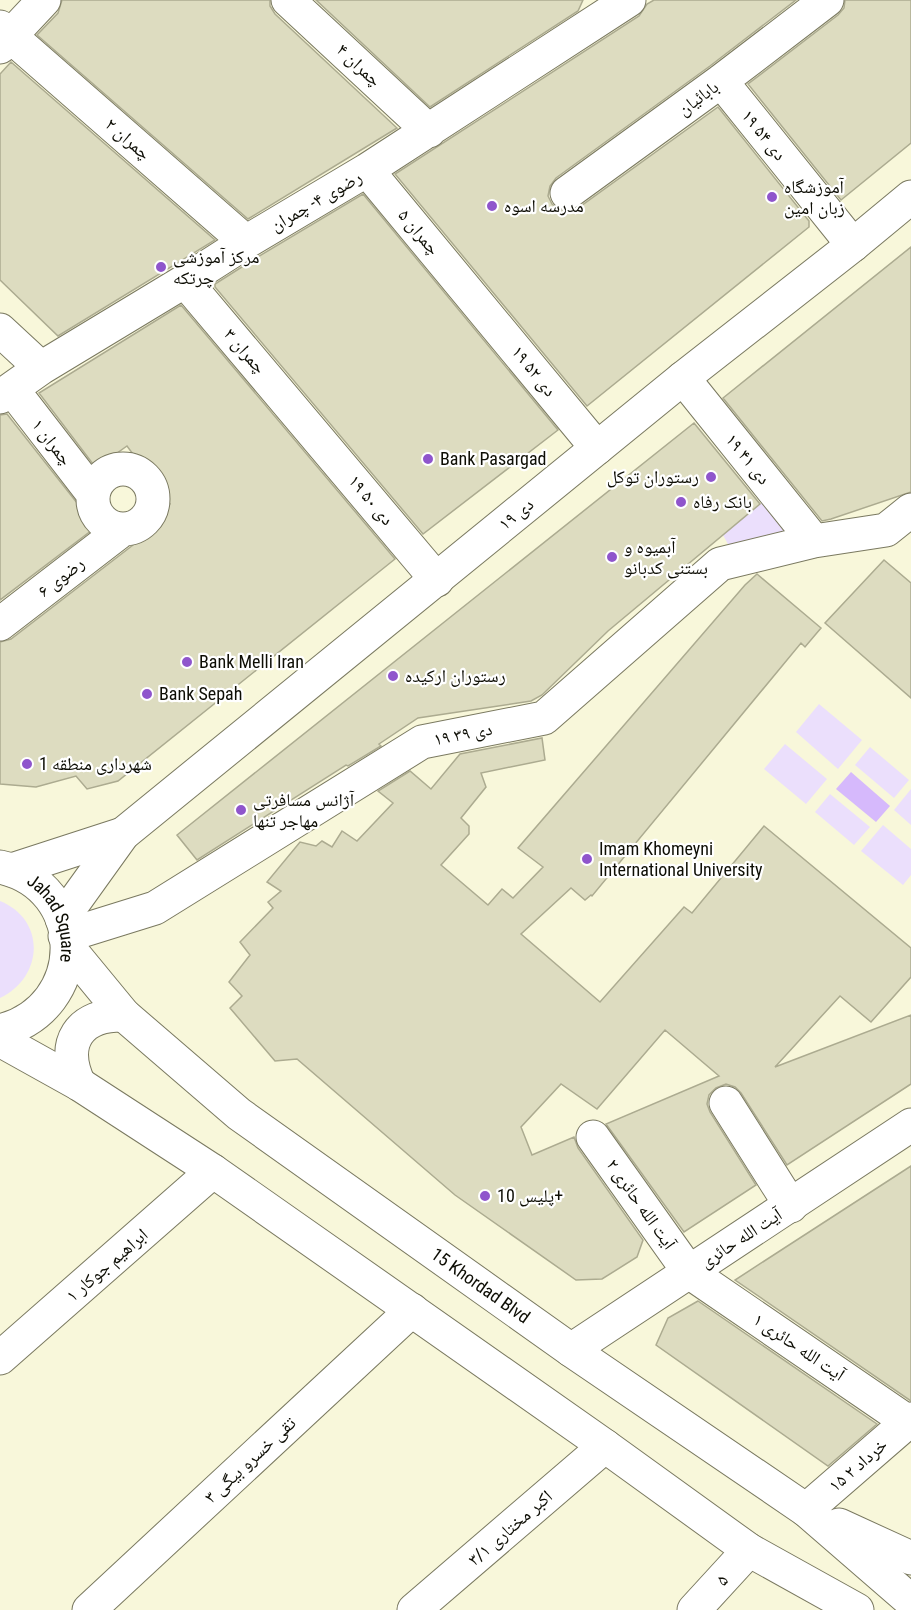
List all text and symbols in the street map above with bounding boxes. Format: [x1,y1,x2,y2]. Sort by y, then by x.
street label: چمران ۴ [332,39,386,91]
street label: بابائیان [673,76,723,120]
street label: ۱۹ دی ۵۴ [737,105,791,165]
street label: چمران ۲ [101,113,155,165]
street label: رضوی ۴- چمران [266,166,366,236]
place label: آموزشگاه زبان امین [784,176,845,219]
marker: آموزشگاه زبان امین [765,190,779,204]
place label: مدرسه اسوه [504,195,584,216]
marker: مدرسه اسوه [485,199,499,213]
street label: چمران ۵ [393,205,445,259]
place label: مرکز آموزشی چرتکه [173,246,259,289]
marker: مرکز آموزشی چرتکه [154,260,168,274]
street label: چمران ۳ [219,324,271,378]
street label: ۱۹ دی ۵۲ [507,341,561,401]
street label: چمران ۱ [27,414,77,470]
street label: ۱۹ دی ۴۱ [721,429,775,489]
place label: Bank Pasargad [440,448,547,469]
marker: Bank Pasargad [421,452,435,466]
place label: رستوران توکل [607,466,699,488]
street label: ۱۹ دی ۵۰ [344,470,398,530]
marker: رستوران توکل [704,470,718,484]
place label: بانک رفاه [693,491,752,513]
street label: ۱۹ دی [494,493,538,535]
marker: بانک رفاه [674,495,688,509]
place label: آبمیوه و بستنی کدبانو [624,536,708,579]
marker: آبمیوه و بستنی کدبانو [605,550,619,564]
street label: رضوی ۶ [33,552,89,602]
place label: Bank Melli Iran [199,651,304,672]
marker: Bank Melli Iran [180,655,194,669]
place label: رستوران ارکیده [405,665,506,687]
marker: رستوران ارکیده [386,669,400,683]
place label: Bank Sepah [159,683,242,704]
marker: Bank Sepah [140,687,154,701]
street label: ۱۹ دی ۳۹ [432,718,494,750]
place label: شهرداری منطقه 1 [39,753,152,775]
marker: شهرداری منطقه 1 [20,757,34,771]
place label: آژانس مسافرتی مهاجر تنها [253,789,354,831]
marker: آژانس مسافرتی مهاجر تنها [234,803,248,817]
place label: Imam Khomeyni International University [599,838,763,880]
marker: Imam Khomeyni International University [580,852,594,866]
street label: Jahad Square [24,869,78,964]
street label: آیت الله حائری ۲ [602,1154,681,1254]
place label: پلیس 10+ [497,1185,563,1207]
marker: پلیس 10+ [478,1189,492,1203]
street label: آیت الله حائری [696,1203,787,1273]
street label: ۱ ابراهیم جوکار [62,1224,153,1307]
street label: 15 Khordad Blvd [427,1243,534,1327]
street label: آیت الله حائری ۱ [749,1308,849,1386]
street label: ۳ تقی خسرو بیگی [200,1412,300,1508]
street label: ۱۵ خرداد ۲ [824,1434,891,1496]
street label: ۳/۱ اکبر مختاری [463,1485,557,1571]
street label: ۵ [711,1570,732,1590]

